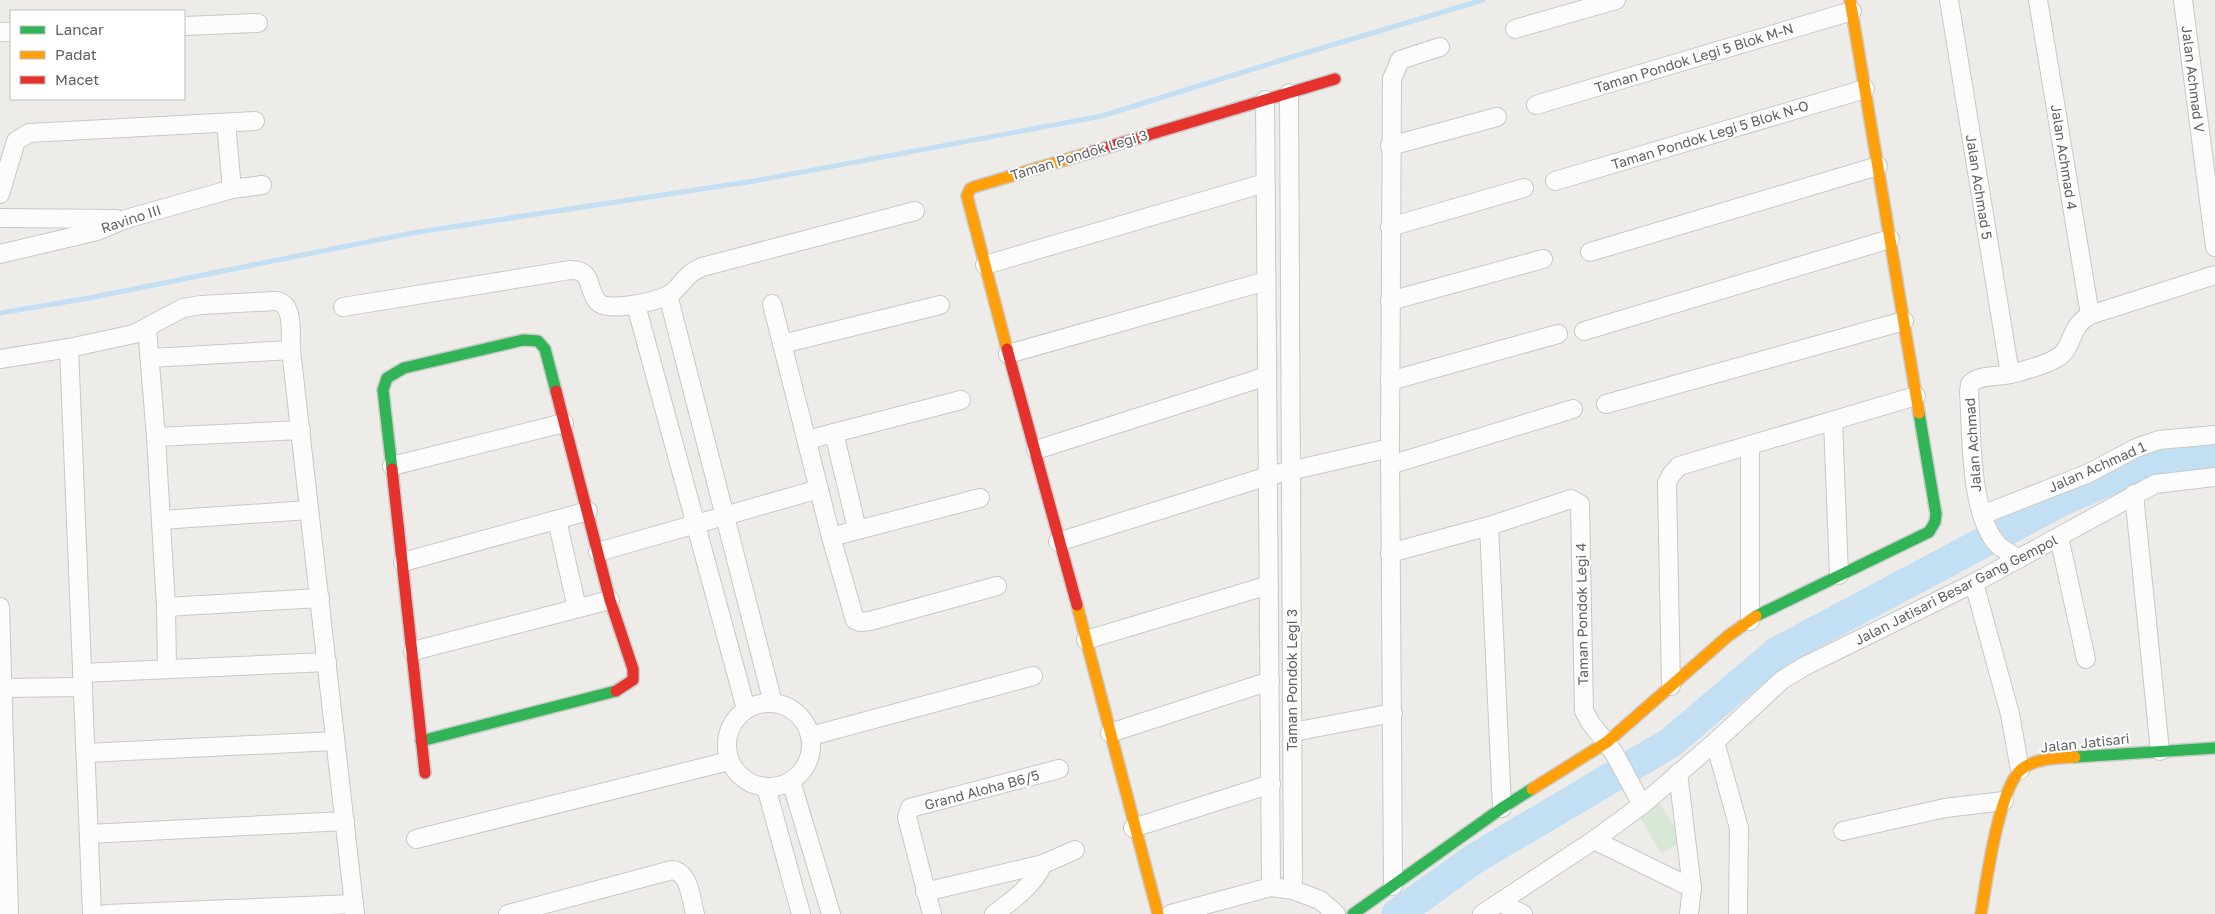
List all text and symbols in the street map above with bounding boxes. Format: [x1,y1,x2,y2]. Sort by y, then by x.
legend [10,10,185,100]
street label: Taman Pondok Legi 5 Blok M-N [1592,19,1795,96]
text: Lancar [55,20,104,38]
street label: Jalan Achmad V [2179,25,2209,134]
text: Padat [55,45,97,63]
text: Macet [55,70,99,88]
street label: Taman Pondok Legi 5 Blok N-O [1609,96,1811,173]
street label: Jalan Achmad 4 [2048,103,2081,211]
street label: Taman Pondok Legi 3 [1008,126,1149,183]
street label: Jalan Achmad 5 [1963,133,1996,241]
street label: Ravino III [99,201,163,236]
street label: Jalan Achmad [1961,397,1984,493]
street label: Jalan Achmad 1 [2045,437,2148,496]
street label: Jalan Jatisari Besar Gang Gempol [1852,531,2060,648]
street label: Taman Pondok Legi 4 [1572,543,1591,685]
street label: Taman Pondok Legi 3 [1283,609,1300,751]
street label: Jalan Jatisari [2039,729,2130,756]
street label: Grand Aloha B6/5 [922,766,1041,813]

